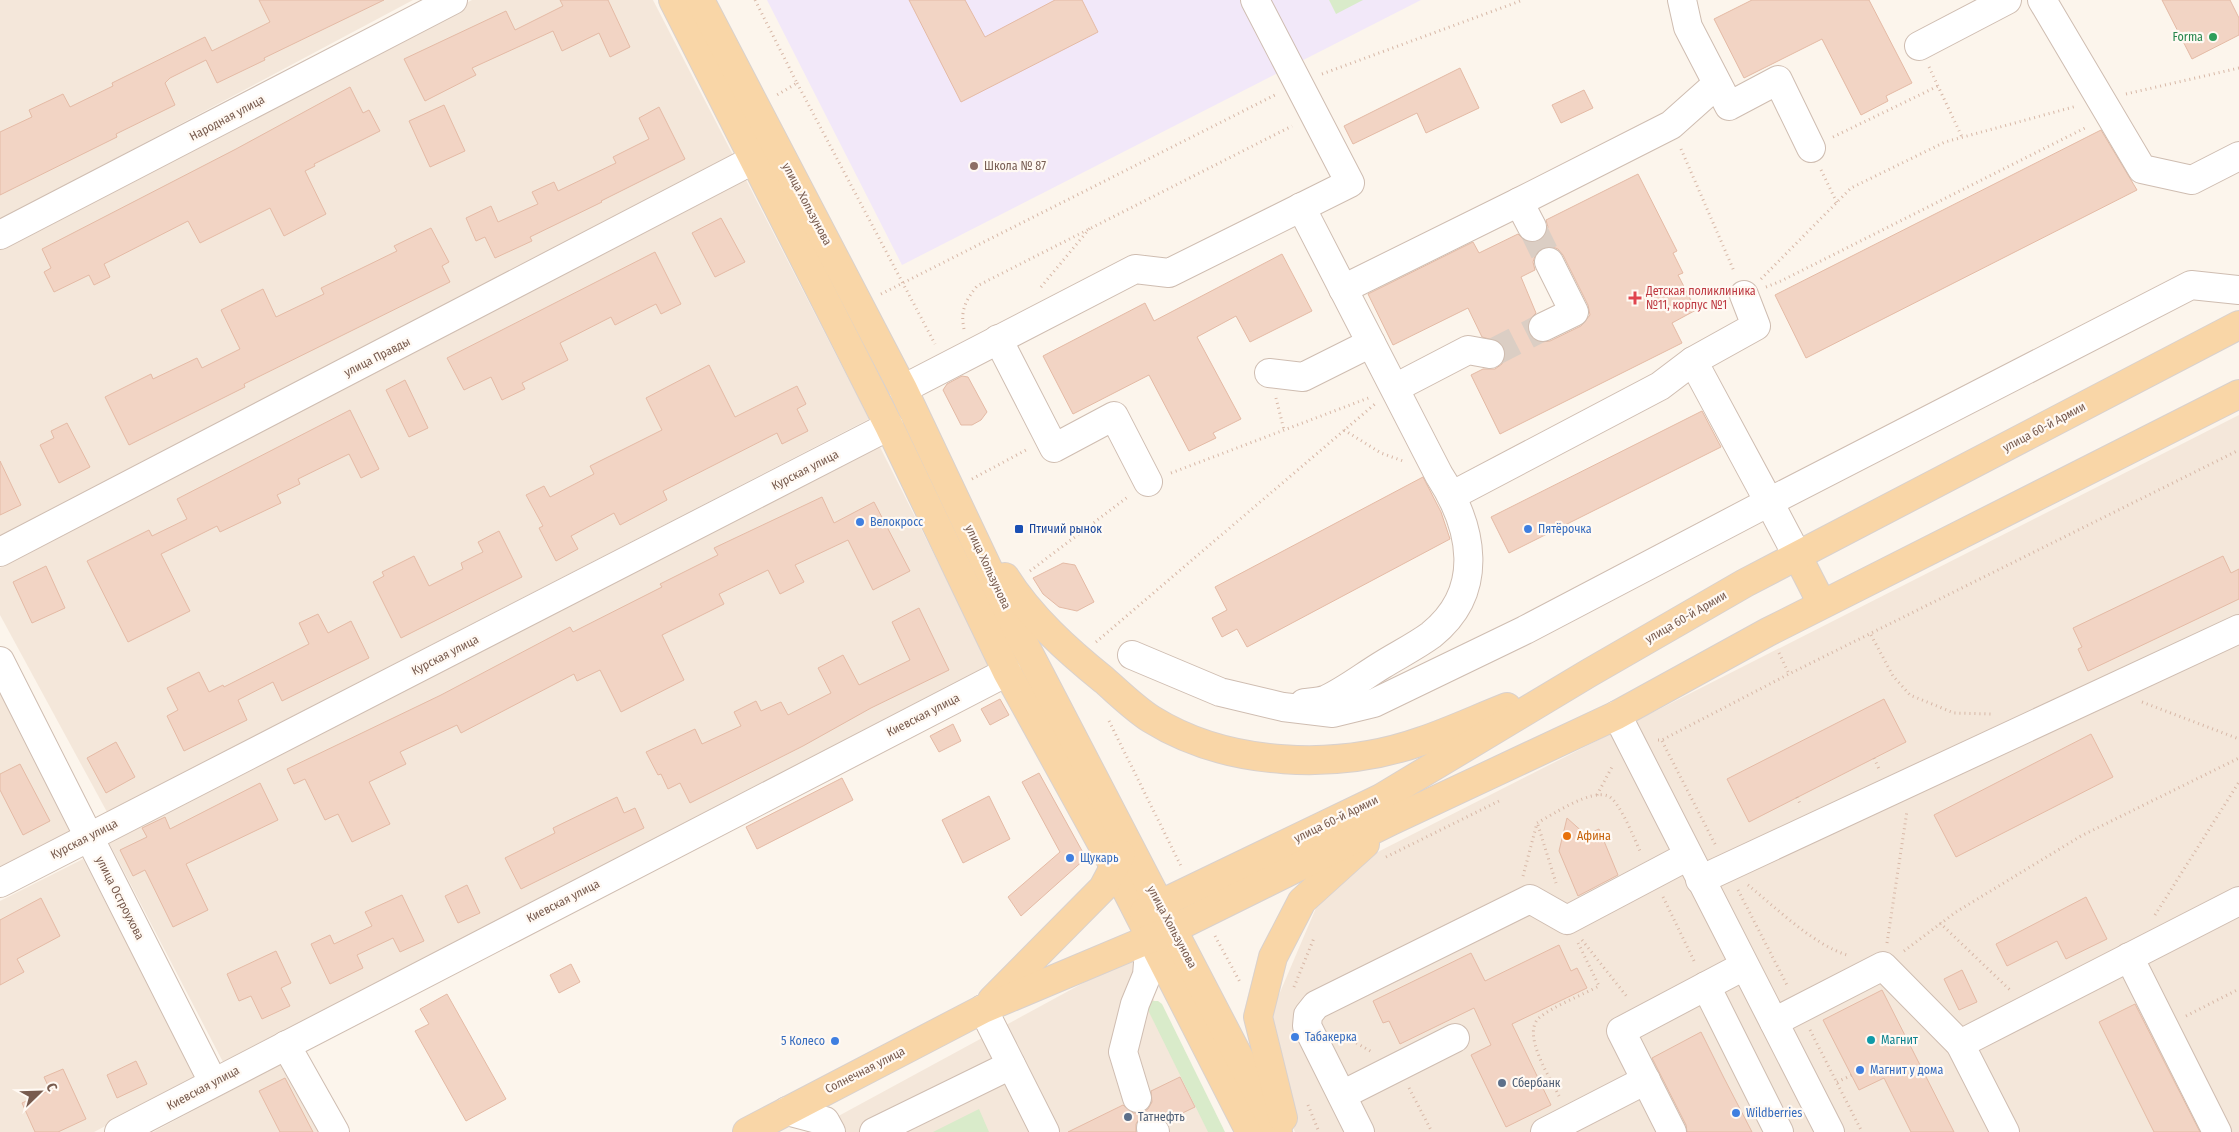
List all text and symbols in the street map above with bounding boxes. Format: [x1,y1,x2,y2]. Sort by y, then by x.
place label: Forma [2173,30,2203,44]
marker: Forma [2207,31,2219,43]
street label: Народная улица [187,92,267,144]
place label: Школа № 87 [984,159,1046,173]
street label: улица Хользунова [779,160,835,248]
marker: Школа № 87 [968,160,980,172]
place label: Детская поликлиника №11, корпус №1 [1645,284,1756,312]
marker: Детская поликлиника №11, корпус №1 [1628,291,1642,305]
street label: улица Правды [342,334,412,380]
street label: улица 60-й Армии [2000,399,2088,455]
street label: Курская улица [769,447,841,493]
place label: Велокросс [870,515,923,529]
marker: Велокросс [854,516,866,528]
place label: Птичий рынок [1029,522,1102,536]
place label: Пятёрочка [1538,522,1592,536]
street label: улица Хользунова [962,523,1014,611]
marker: Птичий рынок [1013,523,1025,535]
marker: Пятёрочка [1522,523,1534,535]
street label: улица 60-й Армии [1643,588,1729,646]
street label: Курская улица [409,632,481,678]
street label: Киевская улица [884,691,962,739]
street label: улица 60-й Армии [1292,793,1380,845]
street label: Курская улица [48,816,120,862]
place label: Афина [1577,829,1611,843]
marker: Афина [1561,830,1573,842]
place label: Щукарь [1080,851,1119,865]
marker: Щукарь [1064,852,1076,864]
street label: улица Остроухова [93,854,147,942]
street label: Киевская улица [524,877,602,925]
street label: улица Хользунова [1144,883,1200,971]
place label: Табакерка [1305,1030,1357,1044]
marker: Табакерка [1289,1031,1301,1043]
place label: Магнит [1881,1033,1918,1047]
place label: 5 Колесо [781,1034,825,1048]
marker: Магнит [1865,1034,1877,1046]
marker: 5 Колесо [829,1035,841,1047]
street label: Солнечная улица [823,1044,907,1096]
street label: Киевская улица [164,1063,242,1113]
place label: Магнит у дома [1870,1063,1943,1077]
marker: Магнит у дома [1854,1064,1866,1076]
north arrow [15,1067,65,1117]
place label: Сбербанк [1512,1076,1561,1090]
marker: Сбербанк [1496,1077,1508,1089]
text: С [42,1080,61,1094]
place label: Wildberries [1746,1106,1802,1120]
marker: Wildberries [1730,1107,1742,1119]
place label: Татнефть [1138,1110,1185,1124]
marker: Татнефть [1122,1111,1134,1123]

